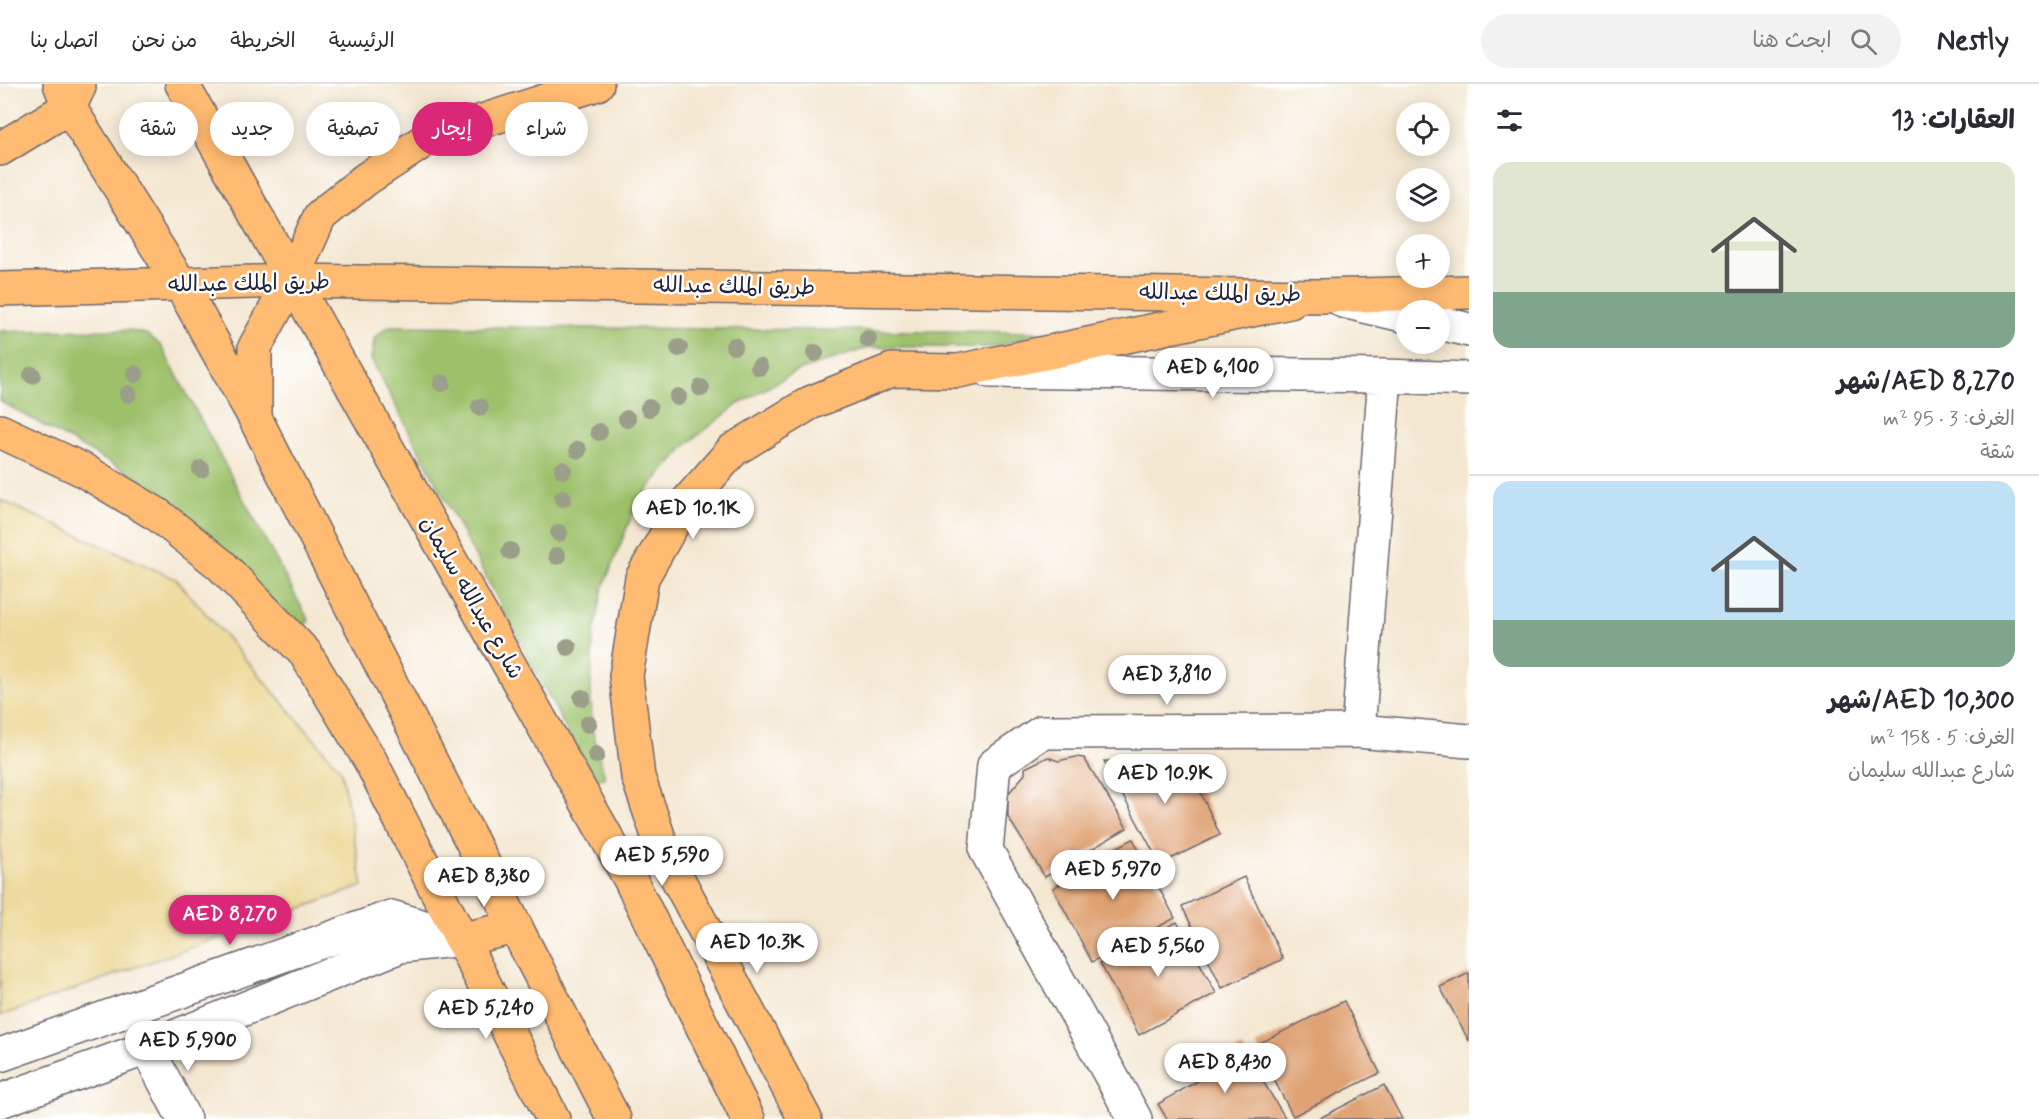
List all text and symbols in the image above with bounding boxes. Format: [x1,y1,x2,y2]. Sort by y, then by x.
search box [1481,14,1901,68]
text: Nestly [1937,23,2009,60]
icon: search [1847,25,1880,58]
text: اتصل بنا [30,27,98,55]
text: من نحن [131,27,197,55]
text: الخريطة [230,27,296,55]
text: الرئيسية [329,27,395,55]
text: ابحث هنا [1752,27,1832,55]
chip: شقة [119,102,198,156]
chip: جديد [210,102,294,156]
chip: تصفية [306,102,400,156]
chip: إيجار [412,102,493,156]
chip: شراء [505,102,588,156]
map controls [1396,102,1450,354]
button: locate [1396,102,1450,156]
icon: filters [1493,104,1526,137]
text: العقارات: 13 [1891,104,2015,138]
button: layers [1396,168,1450,222]
icon: home [1700,201,1808,309]
button: + [1396,234,1450,288]
street label: طريق الملك عبدالله [168,269,330,299]
street label: طريق الملك عبدالله [653,272,815,302]
street label: طريق الملك عبدالله [1139,279,1301,309]
button: − [1396,300,1450,354]
pin: AED 6,100 [1144,348,1282,399]
text: AED 6,100 [1167,354,1259,381]
text: AED 8,270/شهر [1837,365,2015,399]
text: الغرف: 3 · 95 m² [1883,406,2015,433]
text: شقة [1980,439,2015,466]
pin: AED 10.1K [624,489,762,540]
text: AED 10.1K [646,495,740,522]
street label: شارع عبدالله سليمان [413,511,529,685]
icon: home [1700,520,1808,628]
pin: AED 3,810 [1098,655,1236,706]
text: AED 3,810 [1122,661,1212,688]
text: AED 10,300/شهر [1828,684,2015,718]
text: الغرف: 5 · 158 m² [1870,725,2015,752]
pin: AED 10.9K [1096,754,1234,805]
text: شارع عبدالله سليمان [1848,758,2015,785]
text: AED 10.9K [1118,760,1212,787]
pin: AED 5,590 [593,836,731,887]
text: AED 5,590 [614,842,710,869]
pin: AED 5,970 [1044,850,1182,901]
text: AED 5,970 [1064,856,1162,883]
pin: AED 8,380 [415,857,553,908]
text: AED 8,380 [438,863,530,890]
pin: AED 8,270 [161,895,299,946]
text: AED 8,270 [183,901,277,928]
pin: AED 10.3K [688,923,826,974]
pin: AED 5,560 [1089,927,1227,978]
text: AED 10.3K [710,929,804,956]
text: AED 5,560 [1111,933,1205,960]
pin: AED 5,240 [417,989,555,1040]
text: AED 5,240 [438,995,534,1022]
pin: AED 5,900 [119,1021,257,1072]
text: AED 5,900 [139,1027,237,1054]
pin: AED 8,430 [1156,1043,1294,1094]
text: AED 8,430 [1178,1049,1272,1076]

